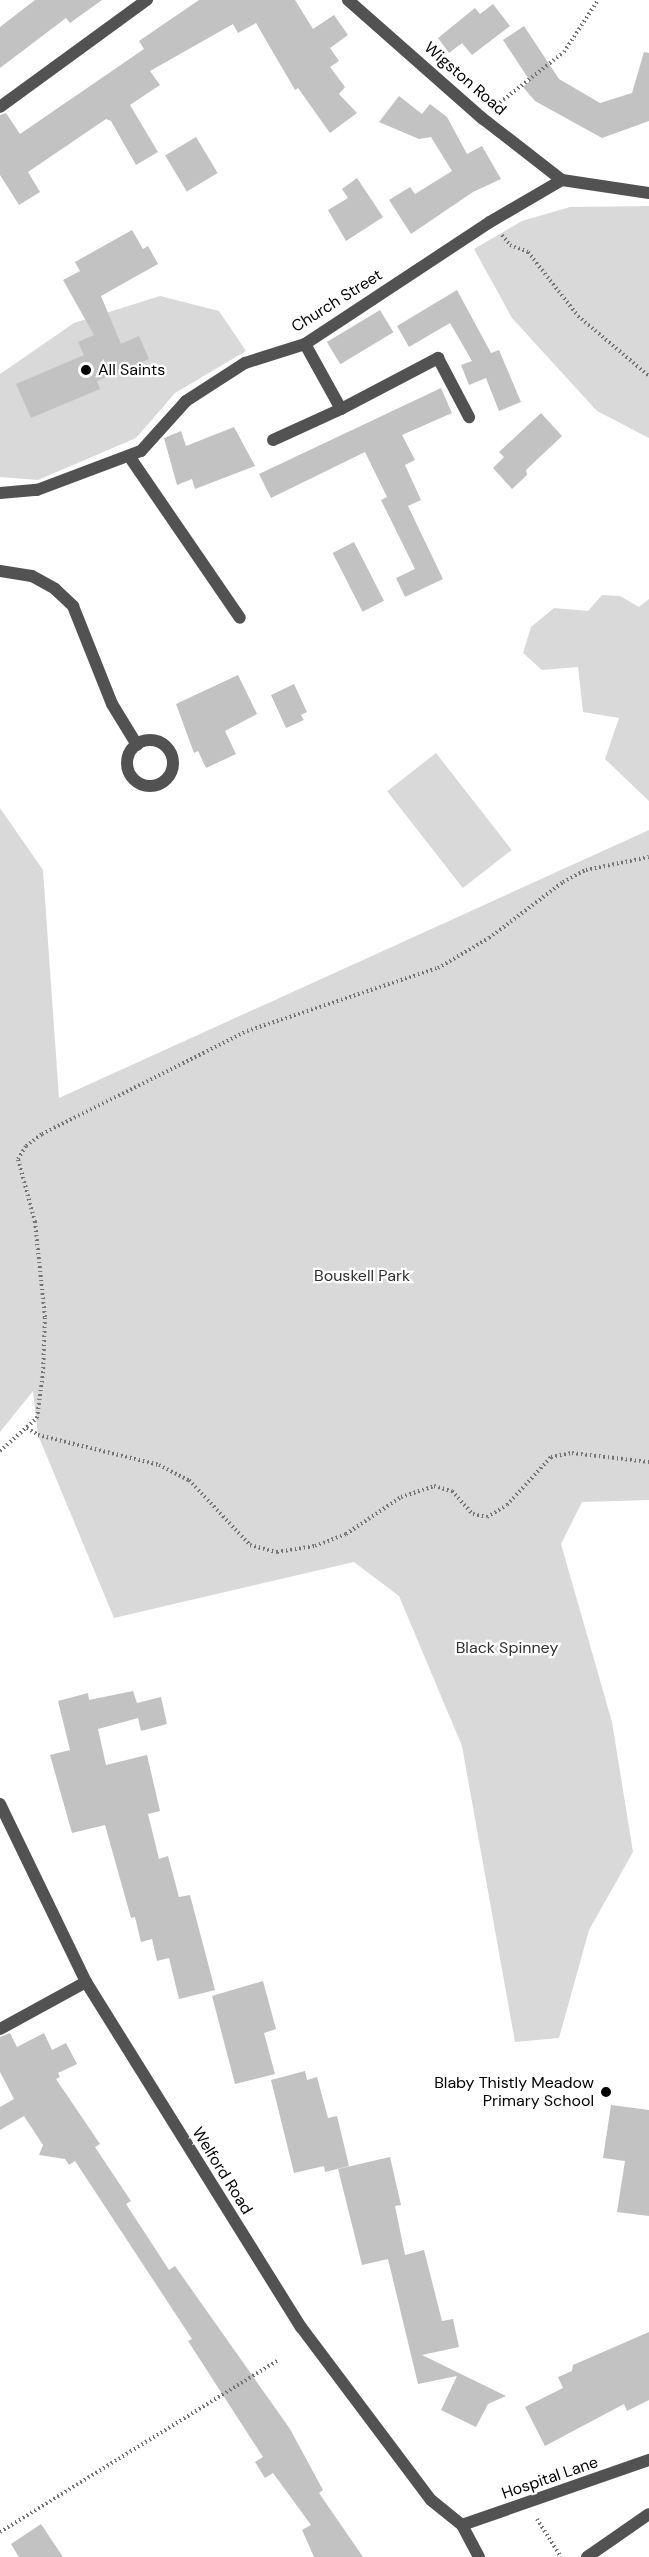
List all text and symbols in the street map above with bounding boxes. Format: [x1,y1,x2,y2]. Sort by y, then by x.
street label: Wigston Road [420,38,510,120]
street label: Church Street [288,265,386,337]
place label: All Saints [98,360,165,380]
marker: All Saints [79,363,93,377]
park label: Bouskell Park [314,1266,410,1286]
park label: Black Spinney [456,1638,558,1658]
place label: Blaby Thistly Meadow Primary School [434,2073,594,2111]
marker: Blaby Thistly Meadow Primary School [599,2085,613,2099]
street label: Welford Road [188,2124,256,2218]
street label: Hospital Lane [499,2453,601,2503]

